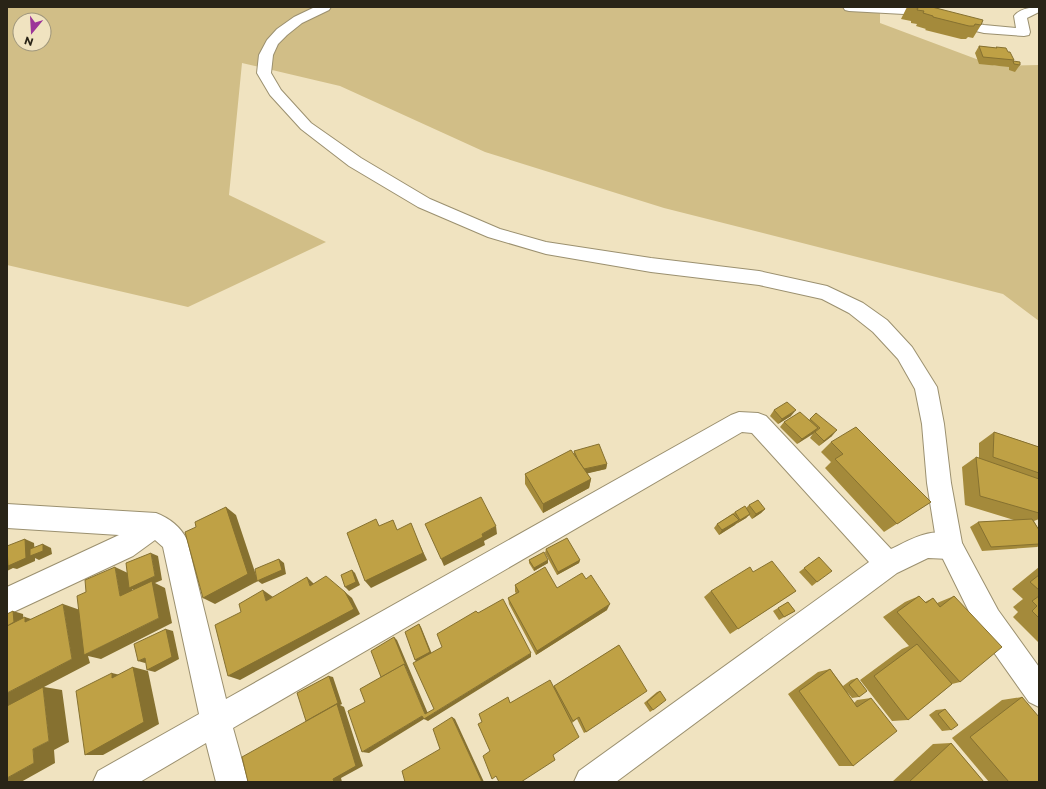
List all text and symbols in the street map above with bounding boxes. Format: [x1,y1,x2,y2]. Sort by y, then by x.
north arrow [12,12,52,52]
text: N [23,33,35,50]

